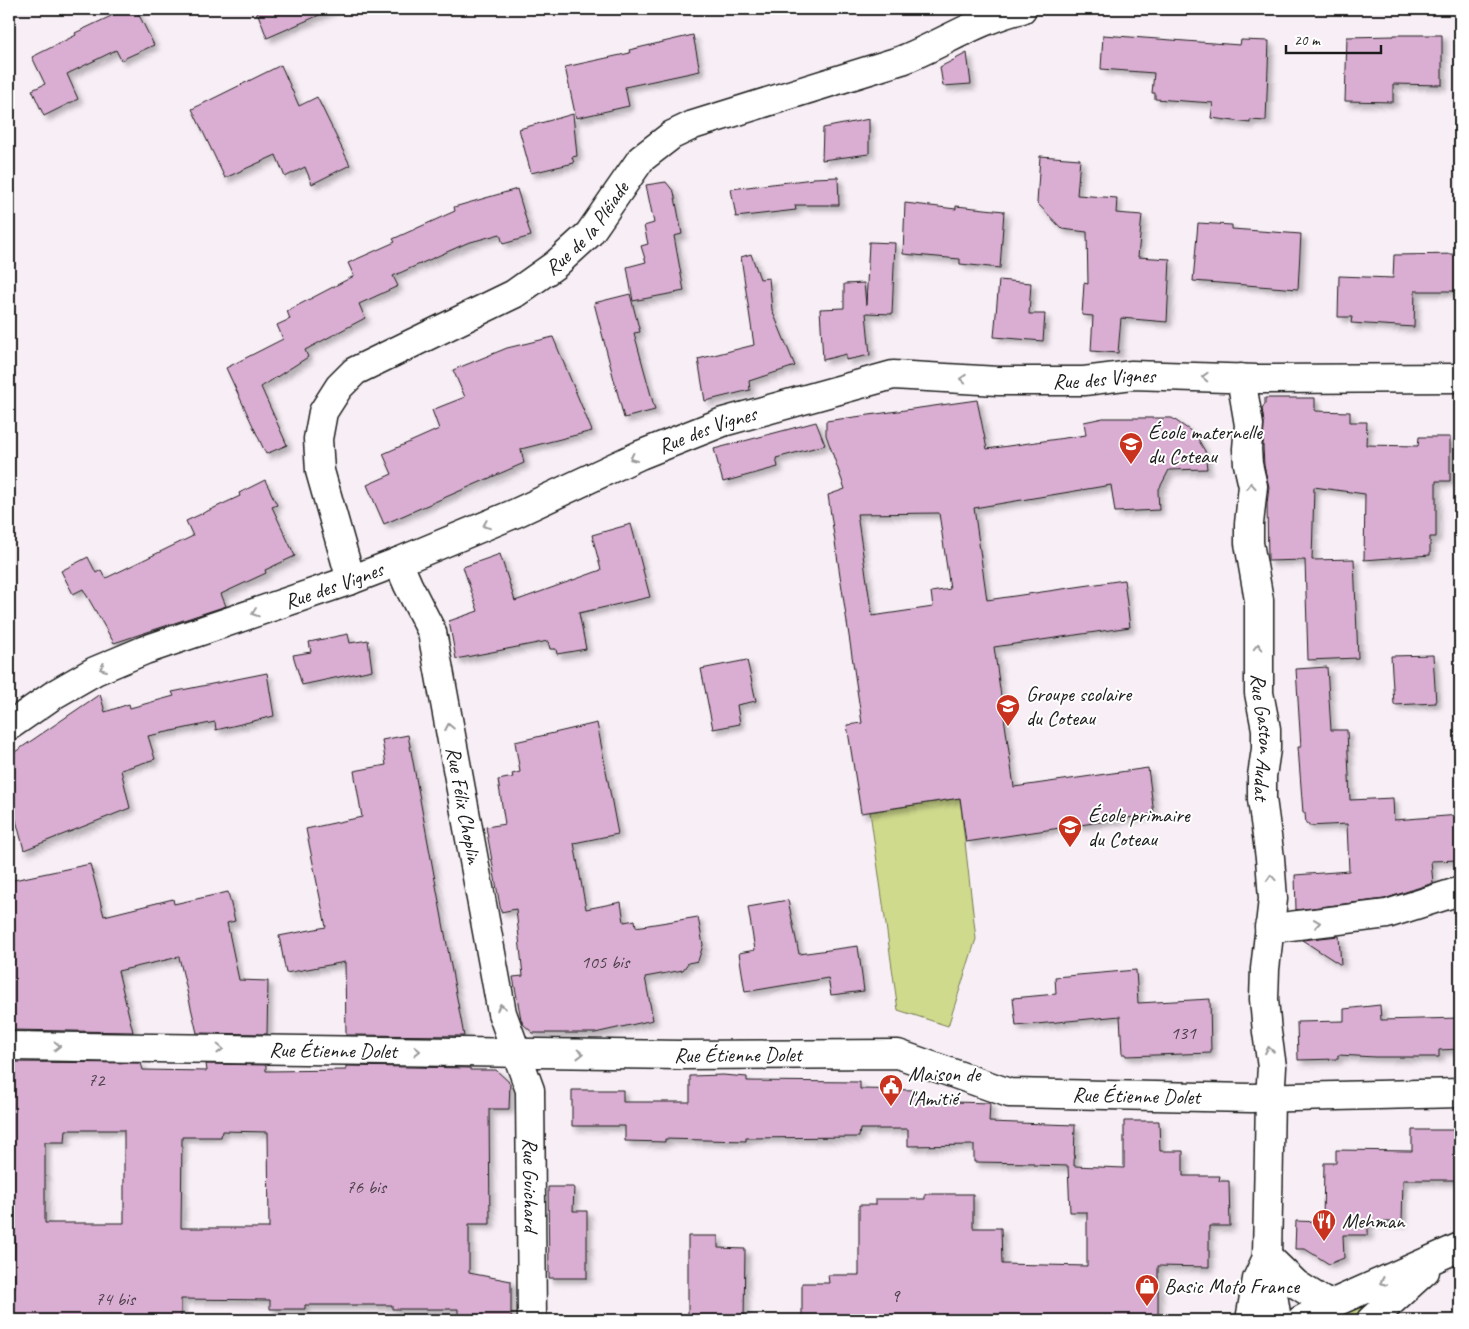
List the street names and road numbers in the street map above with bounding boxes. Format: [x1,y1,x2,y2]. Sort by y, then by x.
street label: Rue de la Pléiade [540,176,635,281]
street label: Rue des Vignes [1053,362,1157,394]
street label: Rue des Vignes [654,400,761,459]
street label: Rue des Vignes [281,555,389,615]
street label: Rue Gaston Audat [1246,674,1279,803]
street label: Rue Félix Choplin [440,745,488,867]
street label: Rue Étienne Dolet [269,1036,399,1064]
street label: Rue Étienne Dolet [674,1041,804,1068]
street label: Rue Étienne Dolet [1072,1081,1202,1110]
street label: Rue Guichard [517,1138,544,1236]

